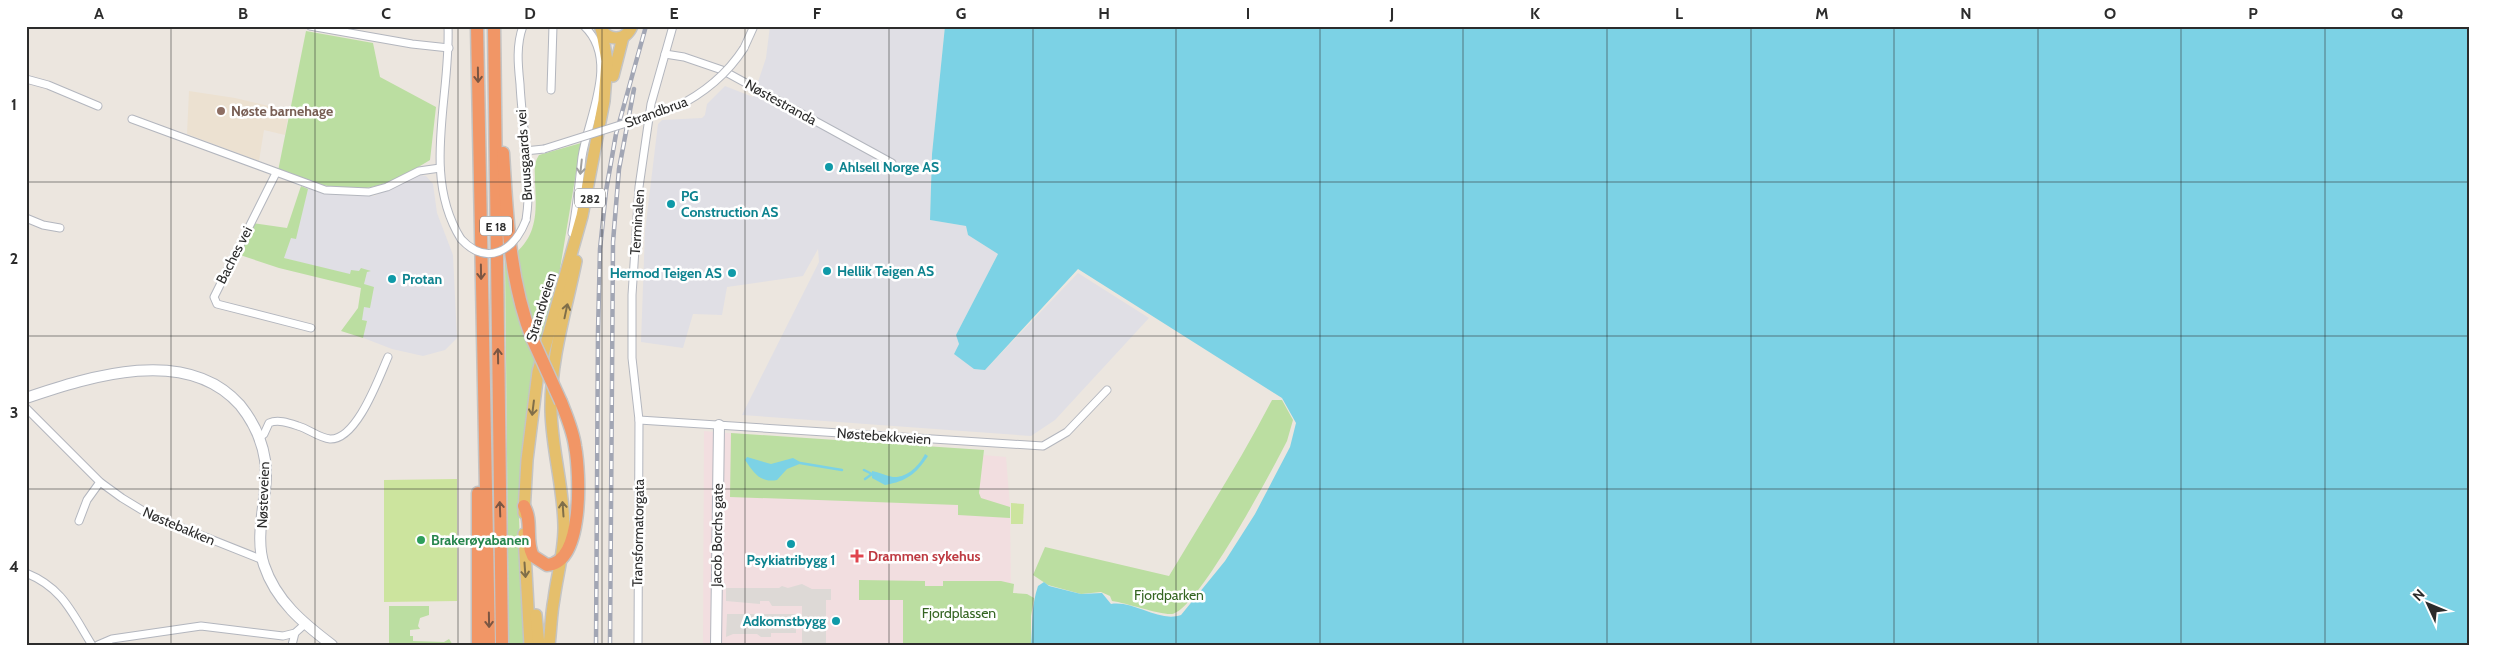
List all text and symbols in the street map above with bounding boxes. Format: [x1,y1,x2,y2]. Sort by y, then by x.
text: A [94,4,104,23]
text: B [238,4,248,23]
text: C [381,4,391,23]
text: D [524,4,536,23]
text: E [669,4,679,23]
text: F [813,4,822,23]
text: G [956,4,966,23]
text: H [1098,4,1110,23]
text: I [1246,4,1250,23]
text: J [1389,4,1394,23]
text: K [1530,4,1540,23]
text: L [1675,4,1683,23]
text: M [1815,4,1829,23]
text: N [1960,4,1972,23]
text: O [2104,4,2116,23]
text: P [2248,4,2258,23]
text: Q [2391,4,2403,23]
one-way arrow [473,66,483,83]
street label: Nøstestranda [742,75,820,129]
street label: Strandbrua [622,92,690,132]
text: 1 [11,95,17,114]
place label: Nøste barnehage [231,102,333,120]
marker: Nøste barnehage [215,105,227,117]
street label: Bruusgaards vei [512,109,536,201]
one-way arrow [576,158,586,174]
place label: Ahlsell Norge AS [839,158,939,176]
marker: Ahlsell Norge AS [823,161,835,173]
place label: PG Construction AS [681,187,778,221]
road number: 282 [575,188,605,208]
street label: Terminalen [626,188,648,256]
marker: PG Construction AS [665,198,677,210]
road number: E 18 [480,217,512,236]
street label: Baches vei [212,223,256,287]
text: 2 [10,249,18,268]
place label: Hellik Teigen AS [837,262,934,280]
one-way arrow [476,264,486,280]
place label: Hermod Teigen AS [610,264,722,282]
marker: Hellik Teigen AS [821,265,833,277]
marker: Hermod Teigen AS [726,267,738,279]
place label: Protan [402,270,442,288]
street label: Strandveien [522,270,560,344]
marker: Protan [386,273,398,285]
one-way arrow [562,303,571,319]
one-way arrow [493,348,503,364]
one-way arrow [528,400,538,416]
text: 3 [10,403,18,422]
street label: Nøstebekkveien [836,424,932,448]
street label: Nøsteveien [253,461,273,529]
street label: Transformatorgata [628,479,648,587]
street label: Jacob Borchs gate [707,483,727,588]
one-way arrow [496,501,505,517]
one-way arrow [559,502,568,518]
street label: Nøstebakken [140,503,218,549]
place label: Brakerøyabanen [431,531,529,549]
marker: Brakerøyabanen [415,534,427,546]
marker: Psykiatribygg 1 [785,538,797,550]
place label: Drammen sykehus [868,547,980,565]
marker: Drammen sykehus [850,549,864,563]
place label: Psykiatribygg 1 [746,551,836,569]
text: 4 [9,557,19,576]
one-way arrow [521,562,530,578]
north arrow [2404,578,2454,628]
text: N [2409,585,2429,605]
park label: Fjordparken [1134,586,1204,604]
park label: Fjordplassen [922,604,996,622]
one-way arrow [484,611,494,627]
place label: Adkomstbygg [743,612,826,630]
marker: Adkomstbygg [830,615,842,627]

